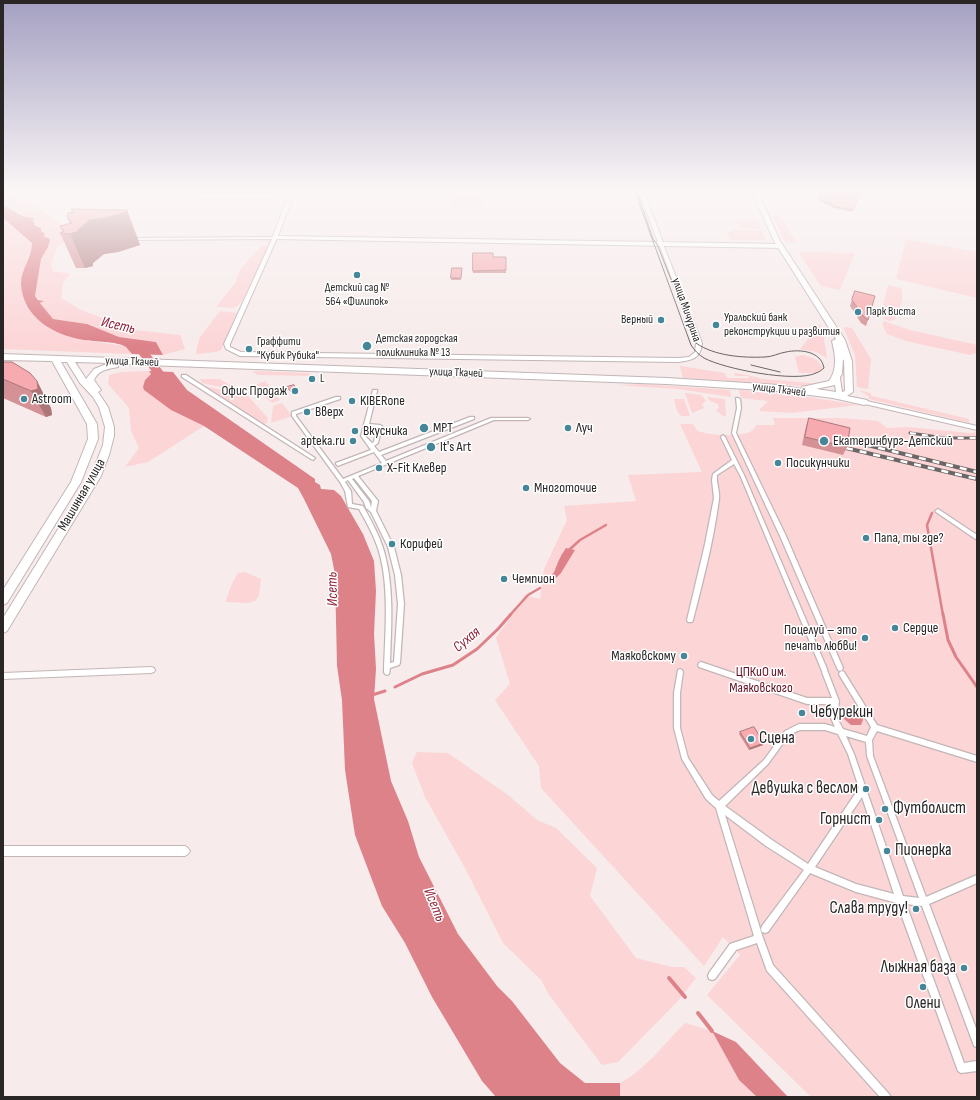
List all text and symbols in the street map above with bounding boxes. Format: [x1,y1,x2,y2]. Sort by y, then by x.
marker: Детский сад № 564 «Филипок» [352,270,362,280]
street label: улица Мичурина [668,276,704,344]
place label: Детский сад № 564 «Филипок» [325,281,389,309]
place label: Парк Виста [866,305,916,319]
marker: Парк Виста [853,307,863,317]
place label: Уральский банк реконструкции и развития [724,311,840,339]
water label: Исеть [99,313,137,339]
place label: Верный [621,313,653,327]
marker: Верный [656,315,666,325]
marker: Уральский банк реконструкции и развития [711,320,721,330]
place label: Детская городская поликлиника № 13 [376,332,458,360]
place label: Граффити "Кубик Рубика" [257,335,319,363]
marker: Детская городская поликлиника № 13 [361,340,373,352]
marker: Граффити "Кубик Рубика" [244,344,254,354]
street label: улица Ткачей [105,354,159,370]
street label: улица Ткачей [429,365,483,381]
place label: L [320,372,324,386]
marker: L [307,374,317,384]
street label: улица Ткачей [751,380,807,400]
place label: Офис Продаж [221,383,287,399]
marker: Офис Продаж [290,386,300,396]
place label: Astroom [32,391,72,407]
place label: KIBERone [360,393,405,409]
marker: Astroom [19,394,29,404]
marker: KIBERone [347,396,357,406]
place label: Вверх [315,404,344,420]
marker: Вверх [302,407,312,417]
place label: МРТ [433,420,453,436]
place label: Луч [576,420,593,436]
marker: МРТ [418,422,430,434]
place label: Вкусника [363,423,408,439]
marker: Луч [563,423,573,433]
marker: Вкусника [350,426,360,436]
place label: apteka.ru [301,433,345,449]
place label: Екатеринбург-Детский [833,433,953,449]
marker: Екатеринбург-Детский [818,435,830,447]
marker: apteka.ru [348,436,358,446]
place label: It's Art [440,439,471,455]
marker: It's Art [425,441,437,453]
place label: Посикунчики [786,455,850,471]
street label: Машинная улица [55,456,109,534]
marker: Посикунчики [773,458,783,468]
place label: X-Fit Клевер [387,460,447,476]
marker: X-Fit Клевер [374,463,384,473]
place label: Многоточие [534,480,597,496]
marker: Многоточие [521,483,531,493]
place label: Папа, ты где? [874,530,944,546]
marker: Папа, ты где? [861,533,871,543]
place label: Корифей [400,536,443,552]
marker: Корифей [387,539,397,549]
place label: Чемпион [512,571,555,587]
water label: Исеть [324,572,342,606]
marker: Чемпион [499,574,509,584]
place label: Сердце [903,620,938,636]
place label: Поцелуй – это печать любви! [784,622,857,654]
water label: Сухая [450,623,484,657]
marker: Сердце [890,623,900,633]
marker: Поцелуй – это печать любви! [860,633,870,643]
place label: Маяковскому [611,648,676,664]
marker: Маяковскому [679,651,689,661]
park label: ЦПКиО им. Маяковского [729,664,793,696]
place label: Чебурекин [810,703,873,723]
marker: Чебурекин [797,708,807,718]
place label: Сцена [759,729,795,749]
marker: Сцена [746,734,756,744]
place label: Девушка с веслом [751,779,858,799]
marker: Девушка с веслом [861,784,871,794]
place label: Футболист [893,799,966,819]
marker: Футболист [880,804,890,814]
place label: Горнист [820,810,871,830]
marker: Горнист [874,815,884,825]
place label: Пионерка [895,841,952,861]
marker: Пионерка [882,846,892,856]
water label: Исеть [419,886,449,924]
place label: Слава труду! [830,899,908,919]
marker: Слава труду! [911,904,921,914]
place label: Лыжная база [881,958,956,978]
marker: Лыжная база [959,963,969,973]
marker: Олени [918,982,928,992]
place label: Олени [905,994,941,1014]

